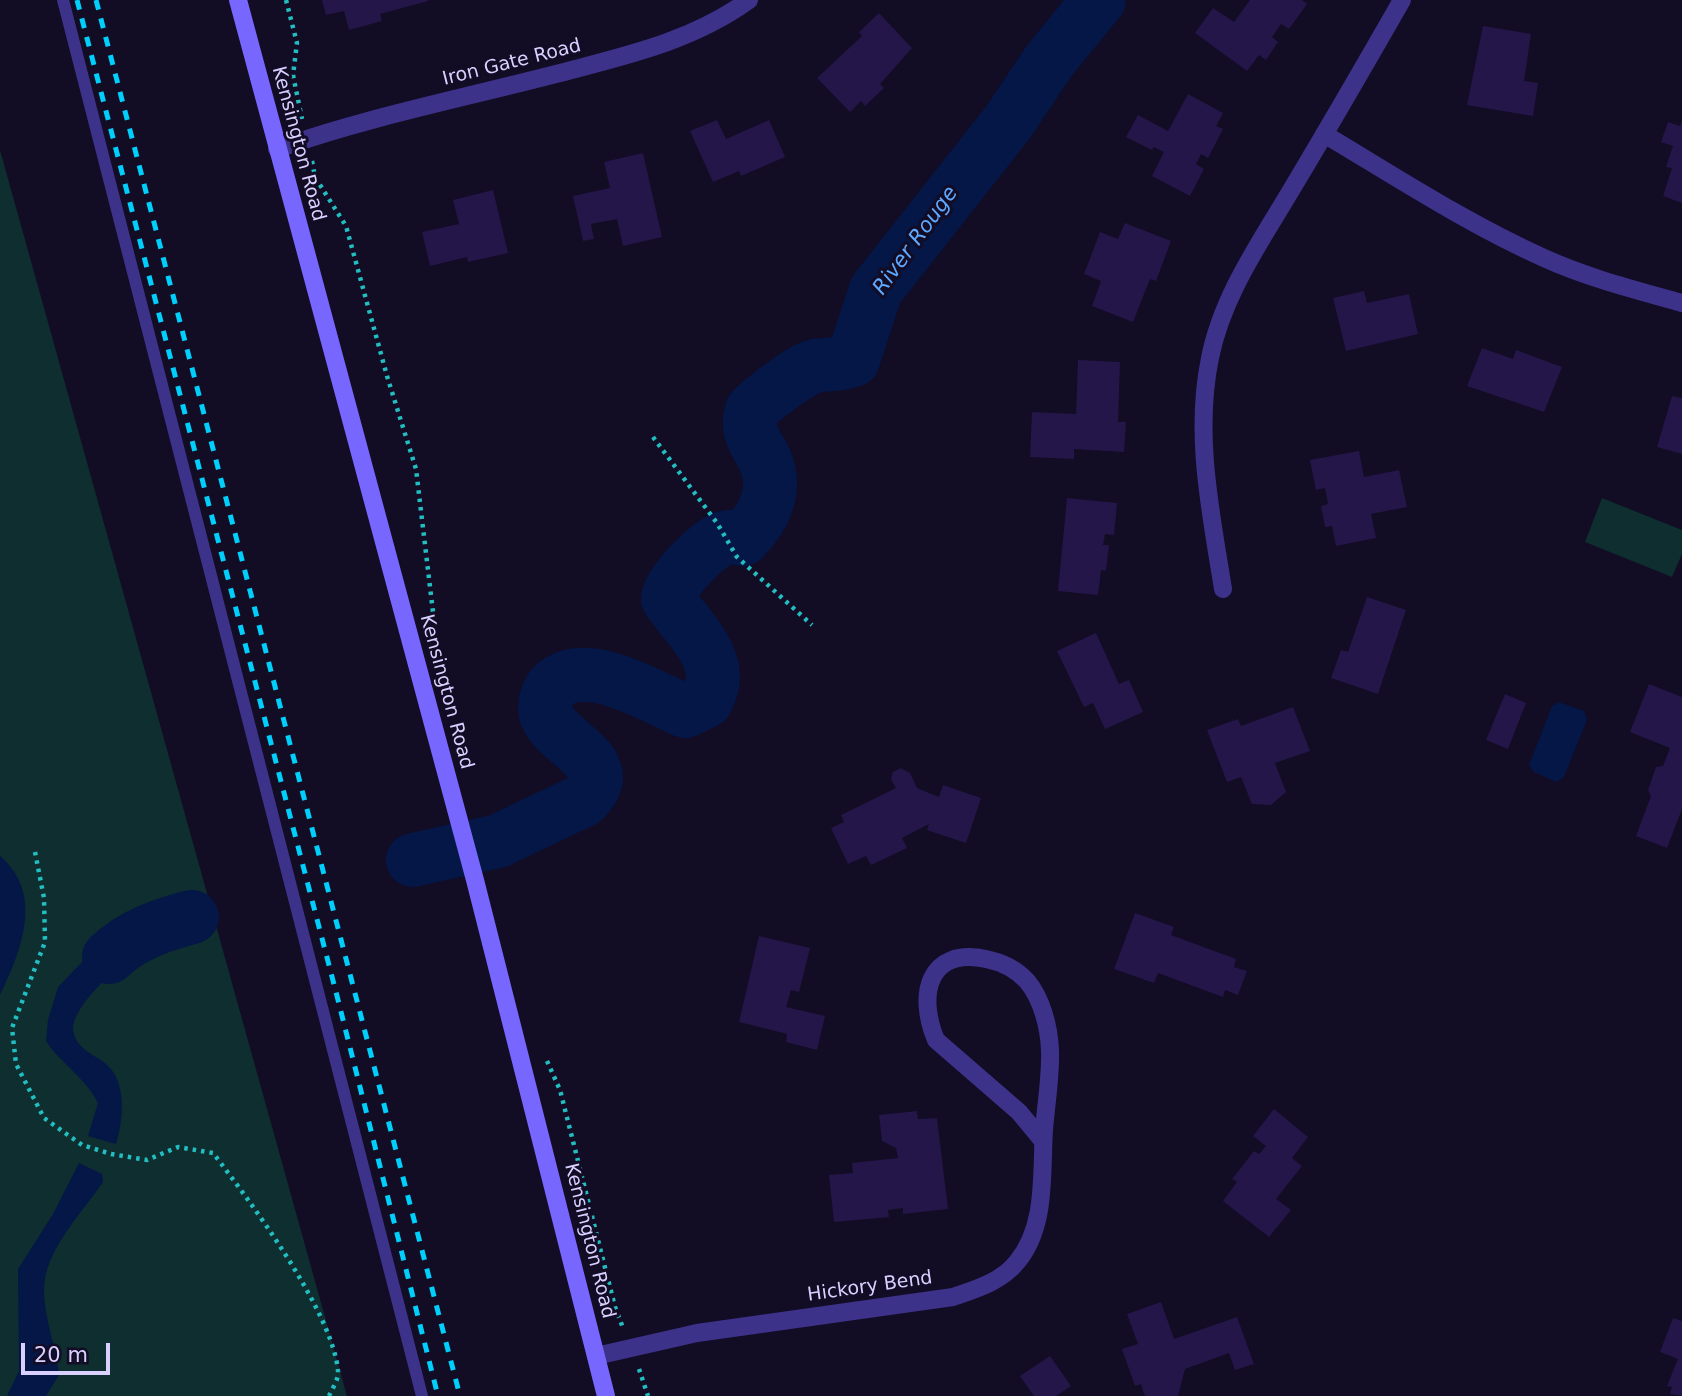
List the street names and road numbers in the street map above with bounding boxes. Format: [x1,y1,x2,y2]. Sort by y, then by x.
street label: Iron Gate Road [440,35,584,91]
street label: Kensington Road [266,64,330,224]
street label: Kensington Road [414,612,478,772]
street label: Kensington Road [559,1161,619,1321]
street label: Hickory Bend [806,1267,934,1307]

